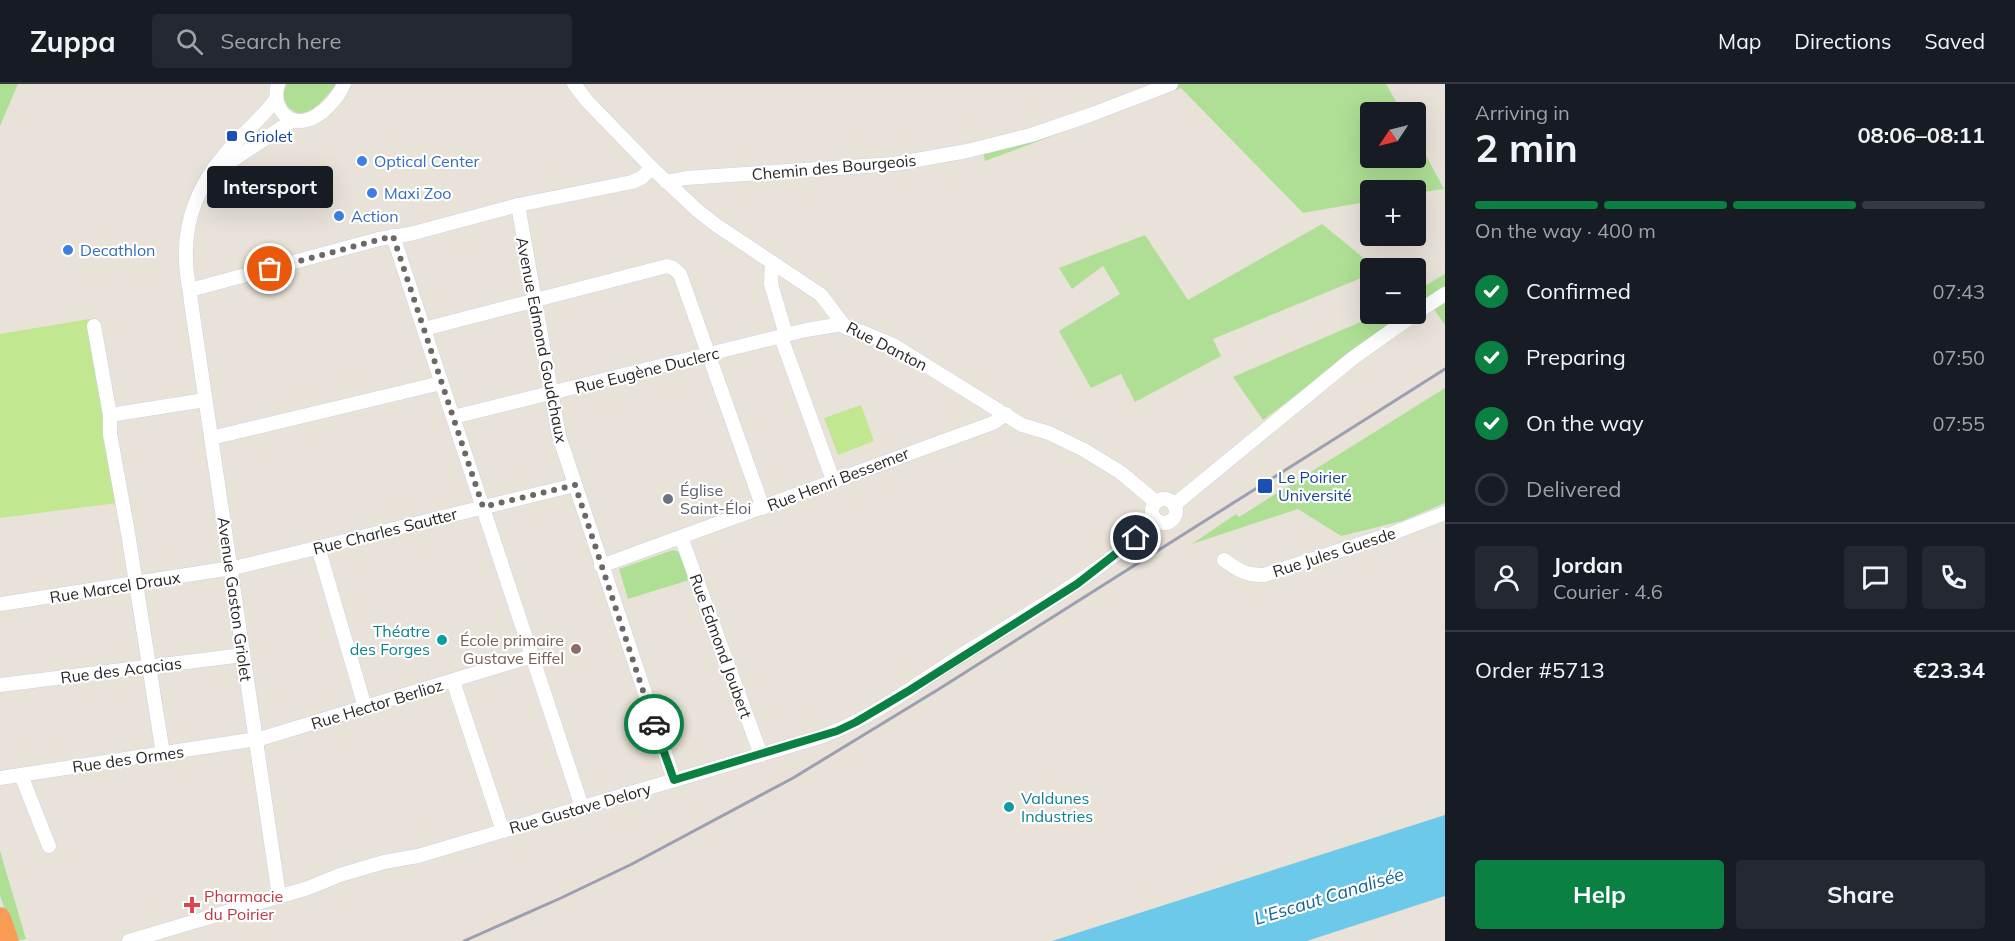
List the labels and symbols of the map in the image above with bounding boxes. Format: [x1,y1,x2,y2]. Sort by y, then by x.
north arrow [1360,102,1426,168]
place label: Griolet [244,126,293,146]
marker: Griolet [225,129,239,143]
street label: Chemin des Bourgeois [751,150,917,184]
place label: Optical Center [374,151,479,171]
marker: Optical Center [355,154,369,168]
callout: Intersport [207,167,333,209]
place label: Maxi Zoo [384,183,451,203]
marker: Maxi Zoo [365,186,379,200]
place label: Action [351,206,399,226]
marker: Action [332,209,346,223]
street label: Avenue Edmond Goudchaux [512,235,572,445]
place label: Decathlon [80,240,155,260]
marker: Decathlon [61,243,75,257]
pin [244,243,295,294]
street label: Rue Danton [843,317,931,375]
street label: Rue Eugène Duclerc [573,342,721,398]
street label: Rue Henri Bessemer [764,443,912,515]
place label: Le Poirier Université [1278,467,1352,505]
marker: Le Poirier Université [1256,477,1274,495]
place label: Église Saint-Éloi [680,480,751,518]
marker: Église Saint-Éloi [661,492,675,506]
street label: Rue Charles Sautter [311,503,459,559]
pin [1110,512,1161,563]
street label: Avenue Gaston Griolet [214,516,256,683]
street label: Rue Jules Guesde [1270,523,1398,581]
street label: Rue Marcel Draux [48,567,182,607]
street label: Rue Edmond Joubert [686,571,757,721]
place label: Théatre des Forges [350,621,430,659]
place label: École primaire Gustave Eiffel [460,630,564,668]
marker: Théatre des Forges [435,633,449,647]
marker: École primaire Gustave Eiffel [569,642,583,656]
street label: Rue des Acacias [59,653,183,687]
street label: Rue Hector Berlioz [309,674,445,734]
courier [624,694,684,754]
street label: Rue des Ormes [71,741,185,777]
street label: Rue Gustave Delory [507,778,654,838]
place label: Valdunes Industries [1021,788,1093,826]
marker: Valdunes Industries [1002,800,1016,814]
water label: L'Escaut Canalisée [1251,862,1407,930]
place label: Pharmacie du Poirier [204,886,283,924]
marker: Pharmacie du Poirier [185,898,199,912]

